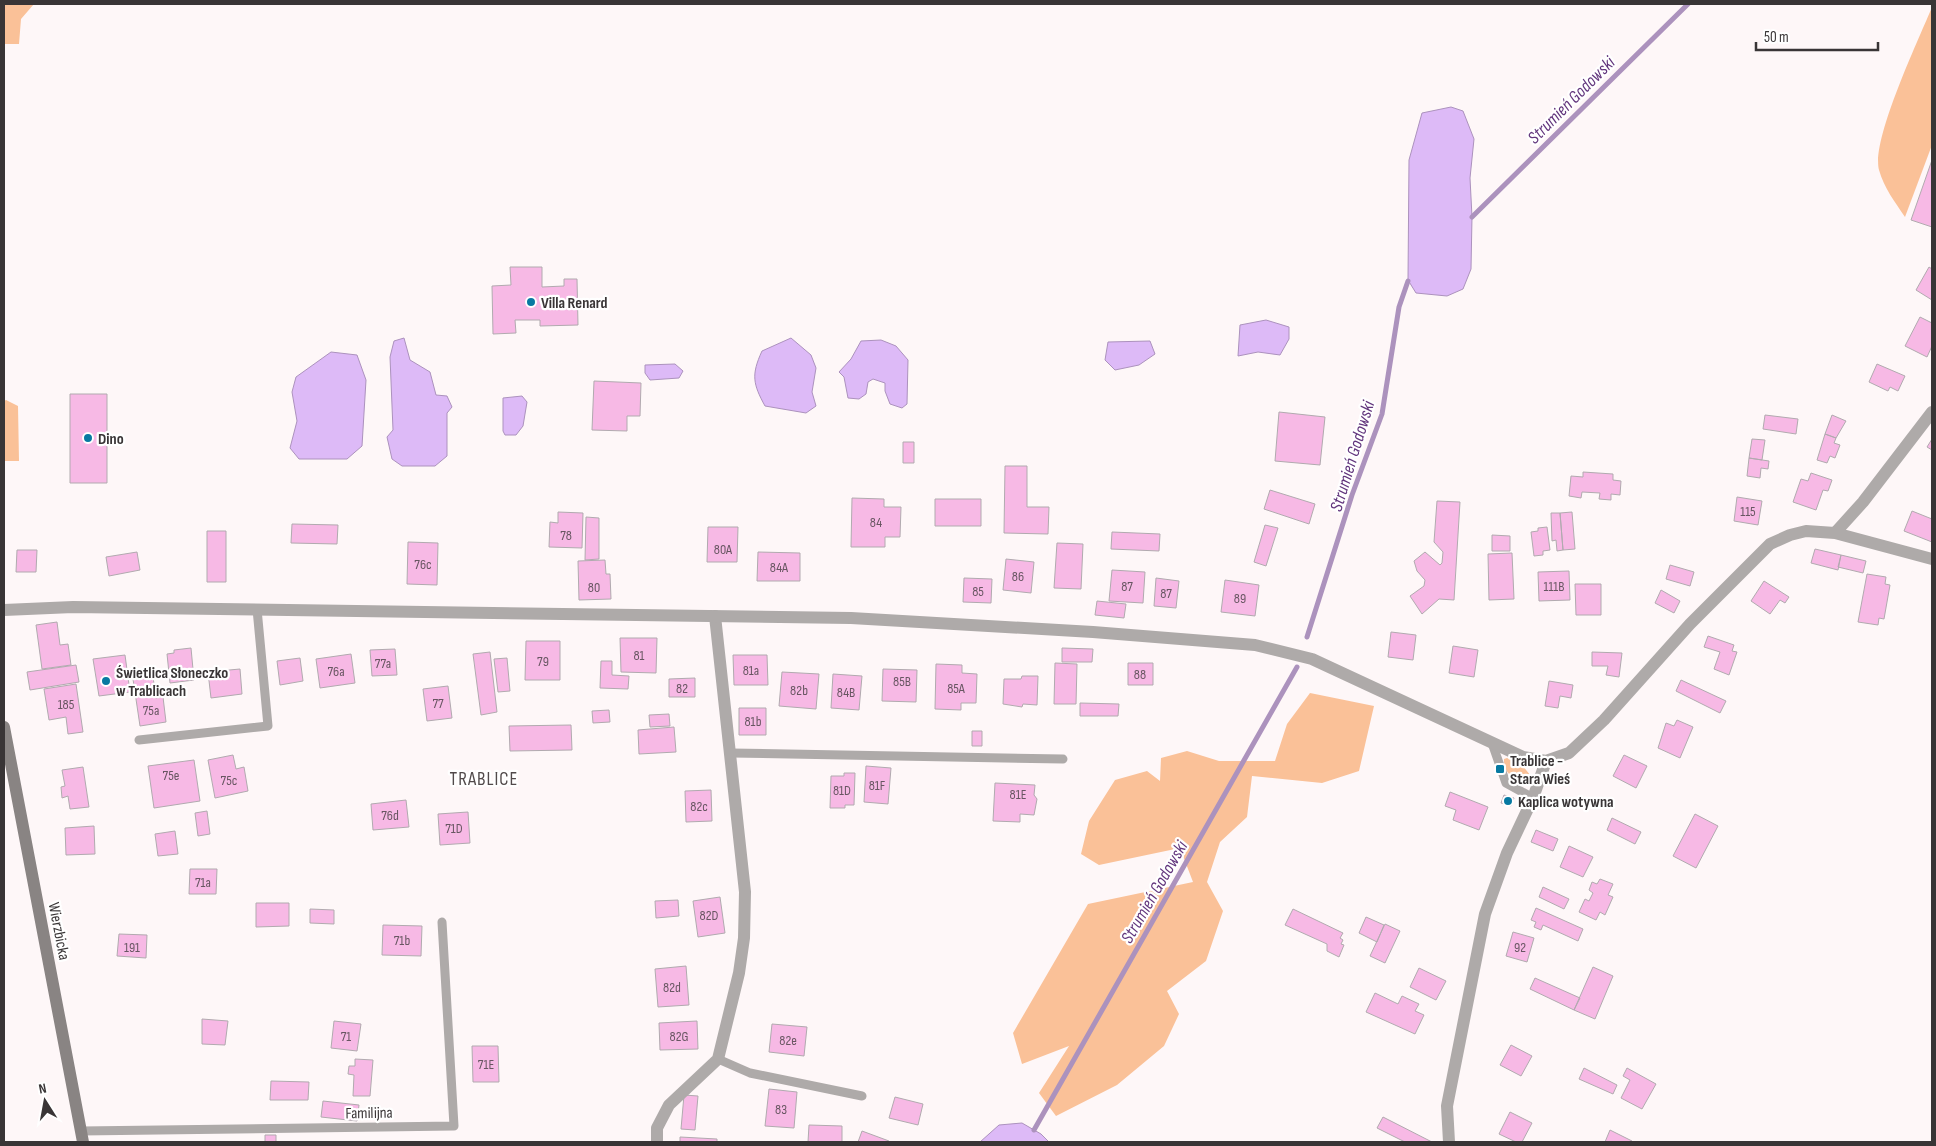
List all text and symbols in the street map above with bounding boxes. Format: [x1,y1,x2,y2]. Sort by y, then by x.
scale bar [1756,20,1878,52]
text: 50 m [1764,28,1789,47]
water label: Strumień Godowski [1523,52,1620,148]
place label: Villa Renard [541,294,608,313]
marker: Villa Renard [525,296,537,308]
water label: Strumień Godowski [1326,398,1379,514]
place label: Dino [98,430,124,449]
marker: Dino [82,432,94,444]
house number: 115 [1740,503,1756,520]
house number: 84 [870,514,882,531]
house number: 78 [560,527,572,544]
house number: 80A [714,541,733,558]
house number: 76c [414,556,432,573]
house number: 84A [770,559,789,576]
house number: 86 [1012,568,1024,585]
house number: 87 [1121,578,1133,595]
house number: 111B [1543,578,1565,595]
house number: 80 [588,579,600,596]
house number: 85 [972,583,984,600]
house number: 87 [1160,585,1172,602]
house number: 89 [1234,590,1246,607]
house number: 81 [633,647,645,664]
house number: 79 [537,653,549,670]
house number: 77a [375,655,391,672]
house number: 81a [743,662,759,679]
house number: 76a [327,663,345,680]
place label: Świetlica Słoneczko w Trablicach [116,664,228,701]
house number: 88 [1134,666,1146,683]
house number: 85B [893,673,911,690]
marker: Świetlica Słoneczko w Trablicach [100,675,112,687]
house number: 82 [676,680,688,697]
house number: 85A [947,680,966,697]
house number: 82b [790,682,808,699]
house number: 84B [837,684,855,701]
house number: 77 [432,695,444,712]
house number: 185 [58,696,75,713]
house number: 75a [143,702,159,719]
house number: 81b [744,713,762,730]
place label: Trablice - Stara Wieś [1510,752,1570,789]
marker: Trablice - Stara Wieś [1494,763,1506,775]
house number: 75e [163,767,179,784]
district label: TRABLICE [450,768,518,791]
house number: 75c [221,772,237,789]
house number: 81F [869,777,886,794]
house number: 81D [833,782,851,799]
house number: 81E [1010,786,1027,803]
place label: Kaplica wotywna [1518,793,1614,812]
marker: Kaplica wotywna [1502,795,1514,807]
house number: 82c [690,798,708,815]
house number: 76d [381,807,399,824]
house number: 71D [445,820,463,837]
water label: Strumień Godowski [1117,837,1192,947]
house number: 71a [195,874,211,891]
street label: Wierzbicka [44,901,73,962]
house number: 82D [700,907,719,924]
house number: 71b [394,932,410,949]
house number: 191 [124,939,140,956]
house number: 92 [1514,939,1526,956]
house number: 82d [663,979,681,996]
house number: 71 [341,1028,351,1045]
house number: 82G [669,1028,689,1045]
house number: 82e [779,1032,797,1049]
house number: 71E [478,1056,494,1073]
north arrow [20,1076,70,1126]
text: N [37,1080,48,1098]
house number: 83 [775,1101,787,1118]
street label: Familijna [345,1104,393,1123]

